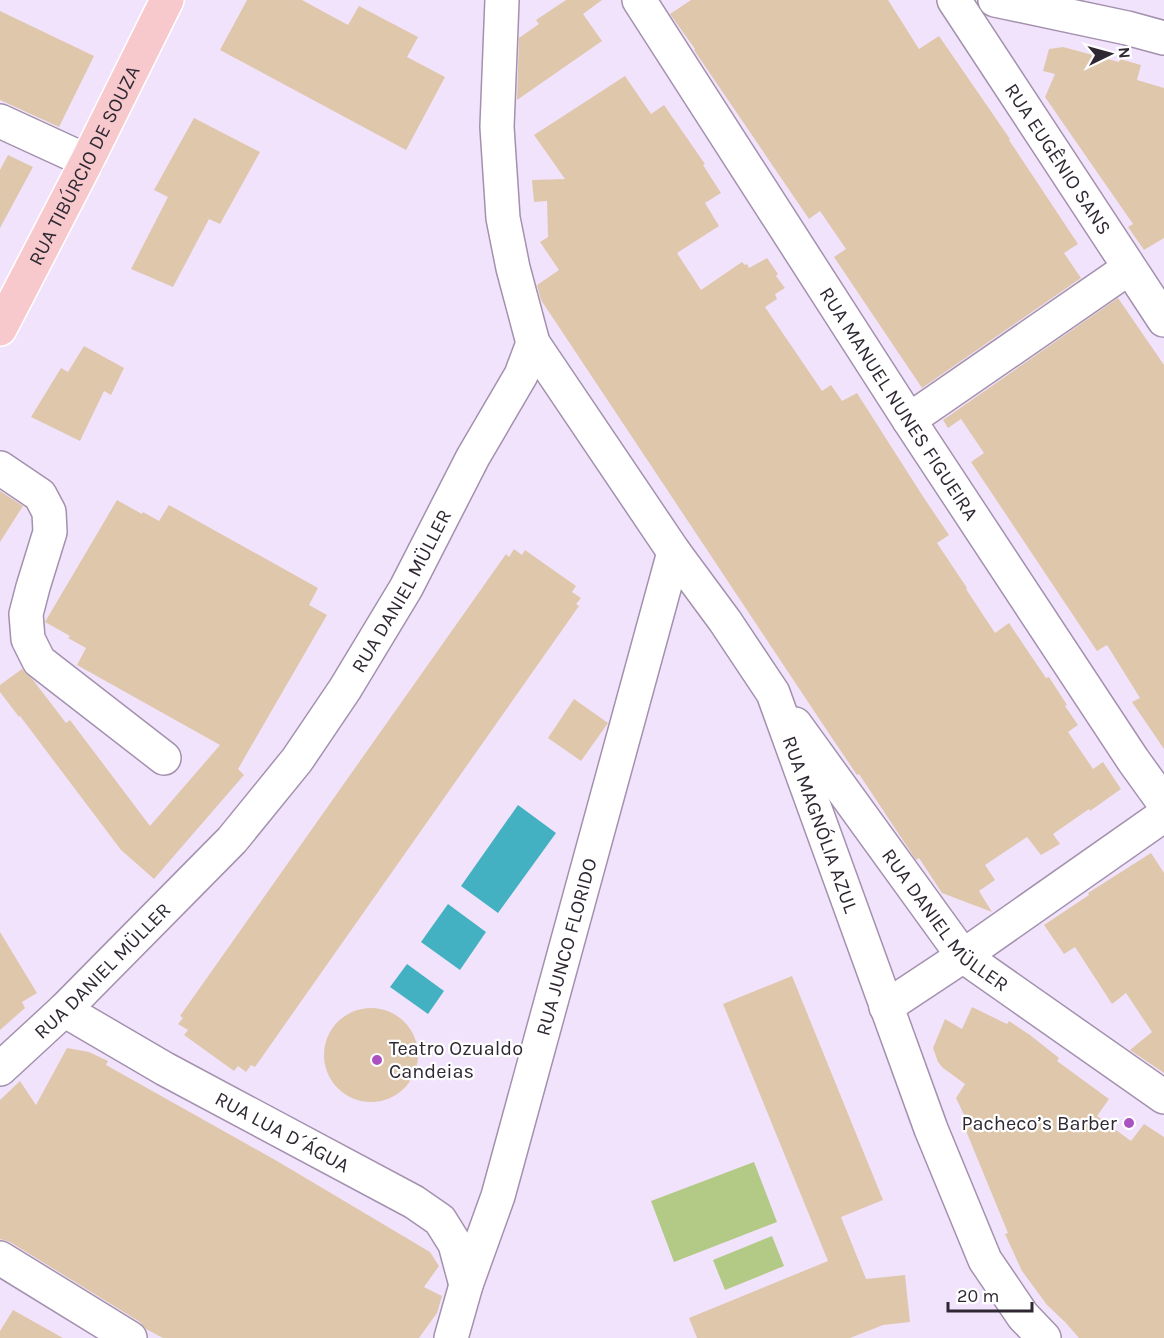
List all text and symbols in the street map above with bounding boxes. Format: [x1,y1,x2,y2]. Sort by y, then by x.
north arrow [1080,24,1140,84]
text: N [1114,46,1134,59]
street label: RUA TIBÚRCIO DE SOUZA [24,62,145,269]
street label: RUA EUGÊNIO SANS [1000,79,1116,239]
street label: RUA MANUEL NUNES FIGUEIRA [815,283,983,525]
street label: RUA DANIEL MÜLLER [347,506,456,677]
street label: RUA MAGNÓLIA AZUL [777,733,863,917]
street label: RUA DANIEL MÜLLER [877,844,1013,996]
street label: RUA JUNCO FLORIDO [531,856,602,1038]
street label: RUA DANIEL MÜLLER [30,898,176,1044]
place label: Teatro Ozualdo Candeias [389,1037,523,1083]
marker: Teatro Ozualdo Candeias [370,1053,384,1067]
street label: RUA LUA D´ÁGUA [211,1087,353,1177]
place label: Pacheco’s Barber [961,1112,1118,1135]
marker: Pacheco’s Barber [1122,1116,1136,1130]
scale bar [948,1275,1032,1313]
text: 20 m [957,1285,999,1307]

